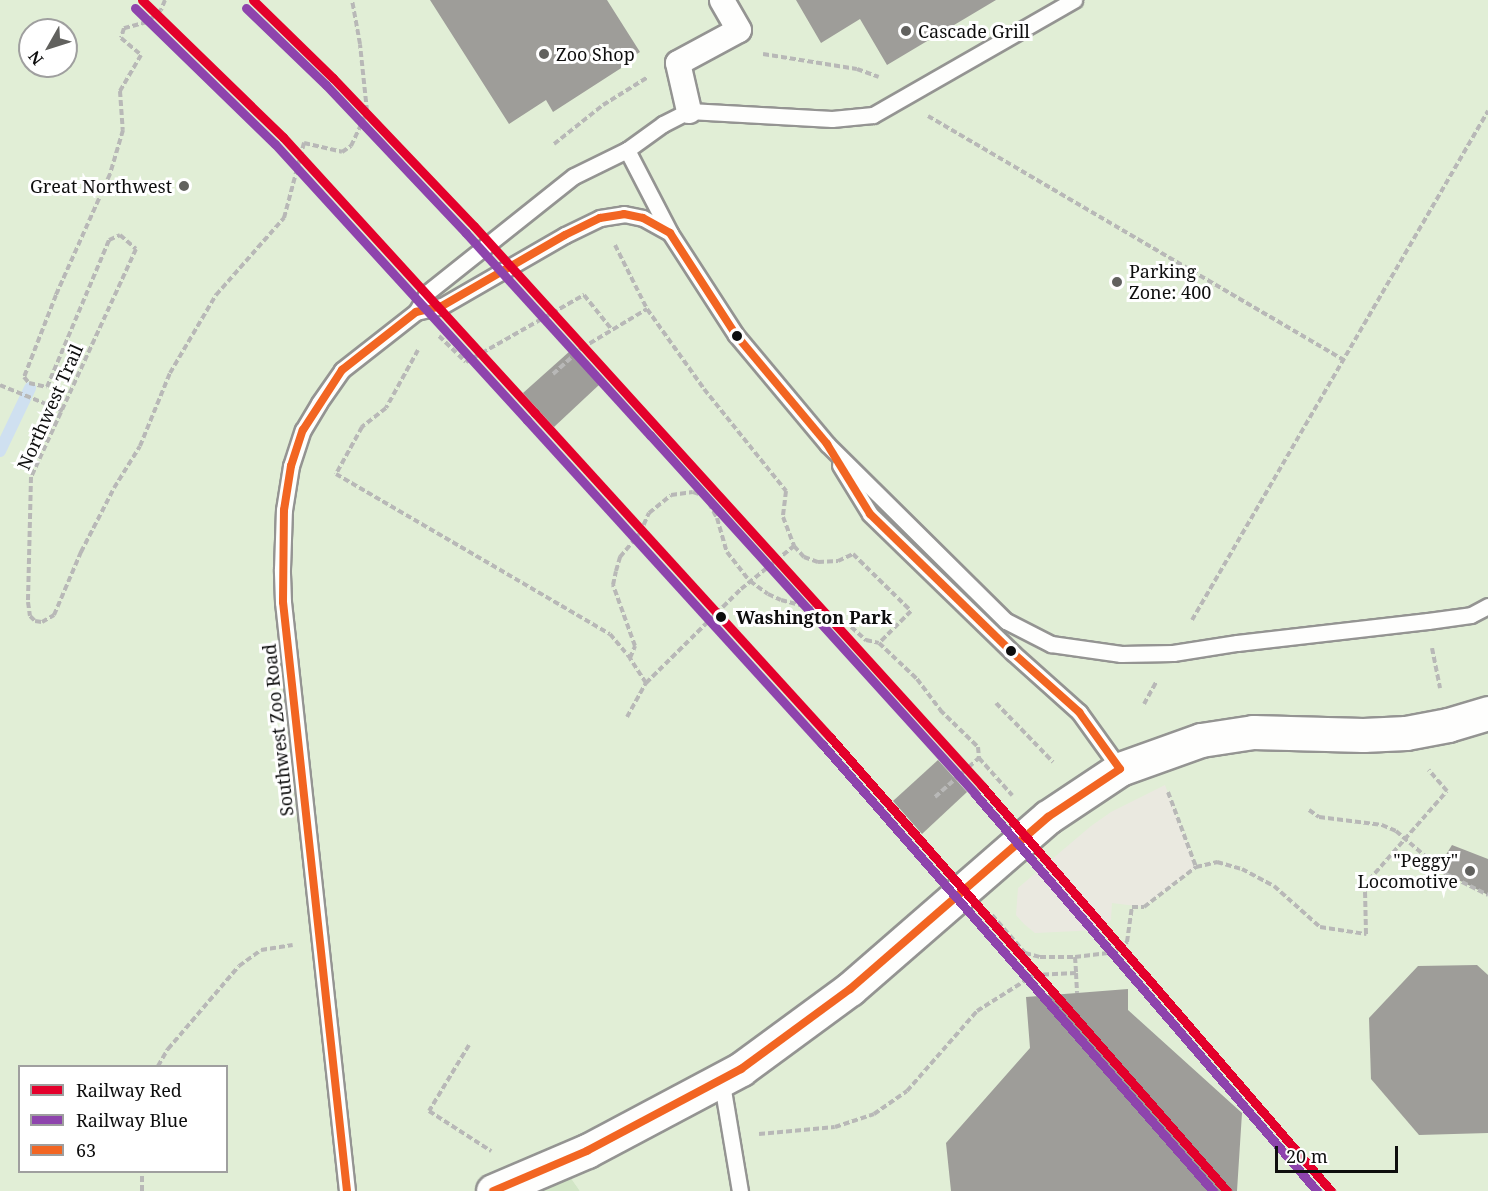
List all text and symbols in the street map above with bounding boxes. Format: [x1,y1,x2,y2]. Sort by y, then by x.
north arrow [18,18,78,78]
place label: Cascade Grill [918,20,1030,42]
marker: Cascade Grill [899,24,913,38]
place label: Zoo Shop [556,43,635,65]
text: N [23,46,48,70]
marker: Zoo Shop [537,47,551,61]
place label: Great Northwest [30,175,172,197]
marker: Great Northwest [177,179,191,193]
place label: Parking Zone: 400 [1129,261,1211,304]
marker: Parking Zone: 400 [1110,275,1124,289]
unlabelled marker [731,330,743,342]
street label: Northwest Trail [13,341,87,473]
place label: Washington Park [736,606,892,628]
marker: Washington Park [711,607,731,627]
street label: Southwest Zoo Road [258,643,298,817]
unlabelled marker [1005,645,1017,657]
place label: "Peggy" Locomotive [1358,850,1458,892]
marker: "Peggy" Locomotive [1463,864,1477,878]
legend [18,1065,228,1173]
text: Railway Red [76,1078,182,1102]
text: Railway Blue [76,1108,188,1132]
scale bar [1278,1134,1401,1172]
text: 63 [76,1138,96,1162]
text: 20 m [1286,1144,1328,1168]

